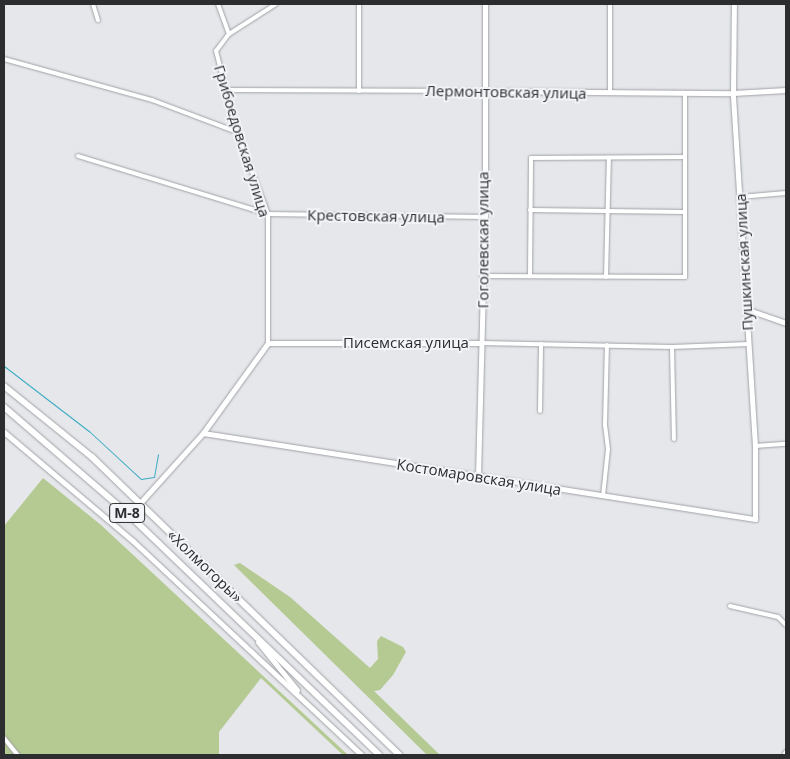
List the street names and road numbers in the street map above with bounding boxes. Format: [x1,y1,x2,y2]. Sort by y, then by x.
street label: Грибоедовская улица [210,63,274,219]
street label: Лермонтовская улица [425,82,587,102]
street label: Гоголевская улица [474,172,492,308]
street label: Пушкинская улица [731,193,757,331]
street label: Крестовская улица [307,206,445,226]
street label: Писемская улица [343,334,469,352]
street label: Костомаровская улица [395,455,563,499]
road number: М-8 [108,502,146,524]
street label: «Холмогоры» [164,526,246,606]

